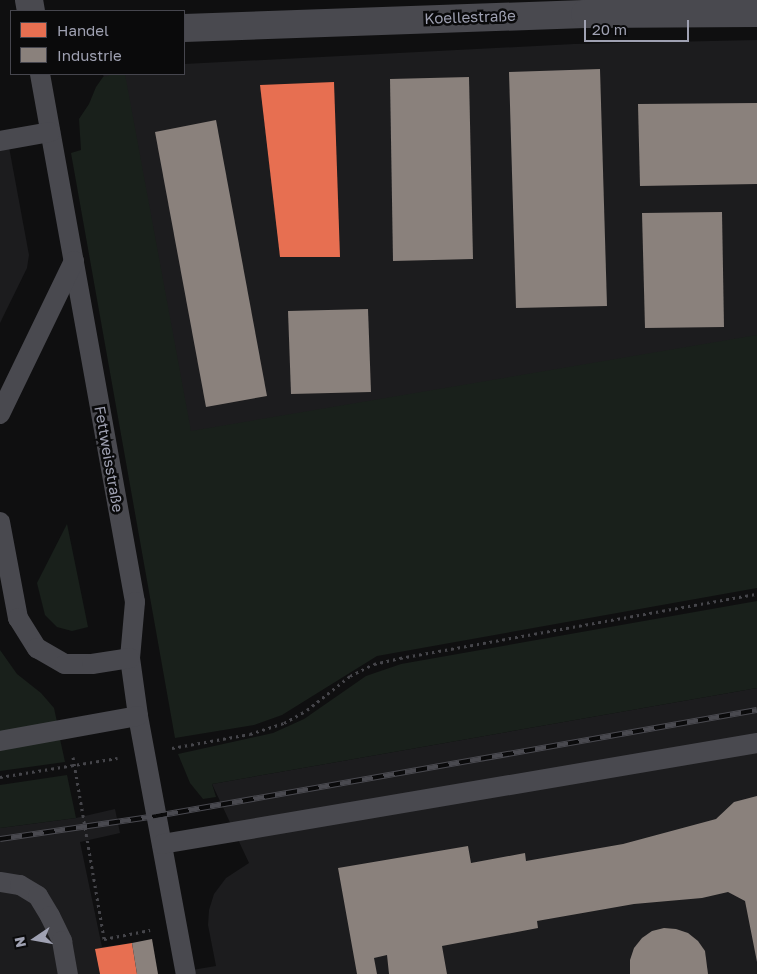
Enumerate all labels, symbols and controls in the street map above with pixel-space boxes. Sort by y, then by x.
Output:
street label: Koellestraße [424,6,516,28]
legend [10,10,185,75]
scale bar [587,10,692,42]
text: 20 m [592,20,627,38]
text: Handel [57,21,109,39]
text: Industrie [57,46,122,64]
street label: Fettweisstraße [91,404,127,514]
north arrow [10,914,60,964]
text: N [10,935,29,949]

